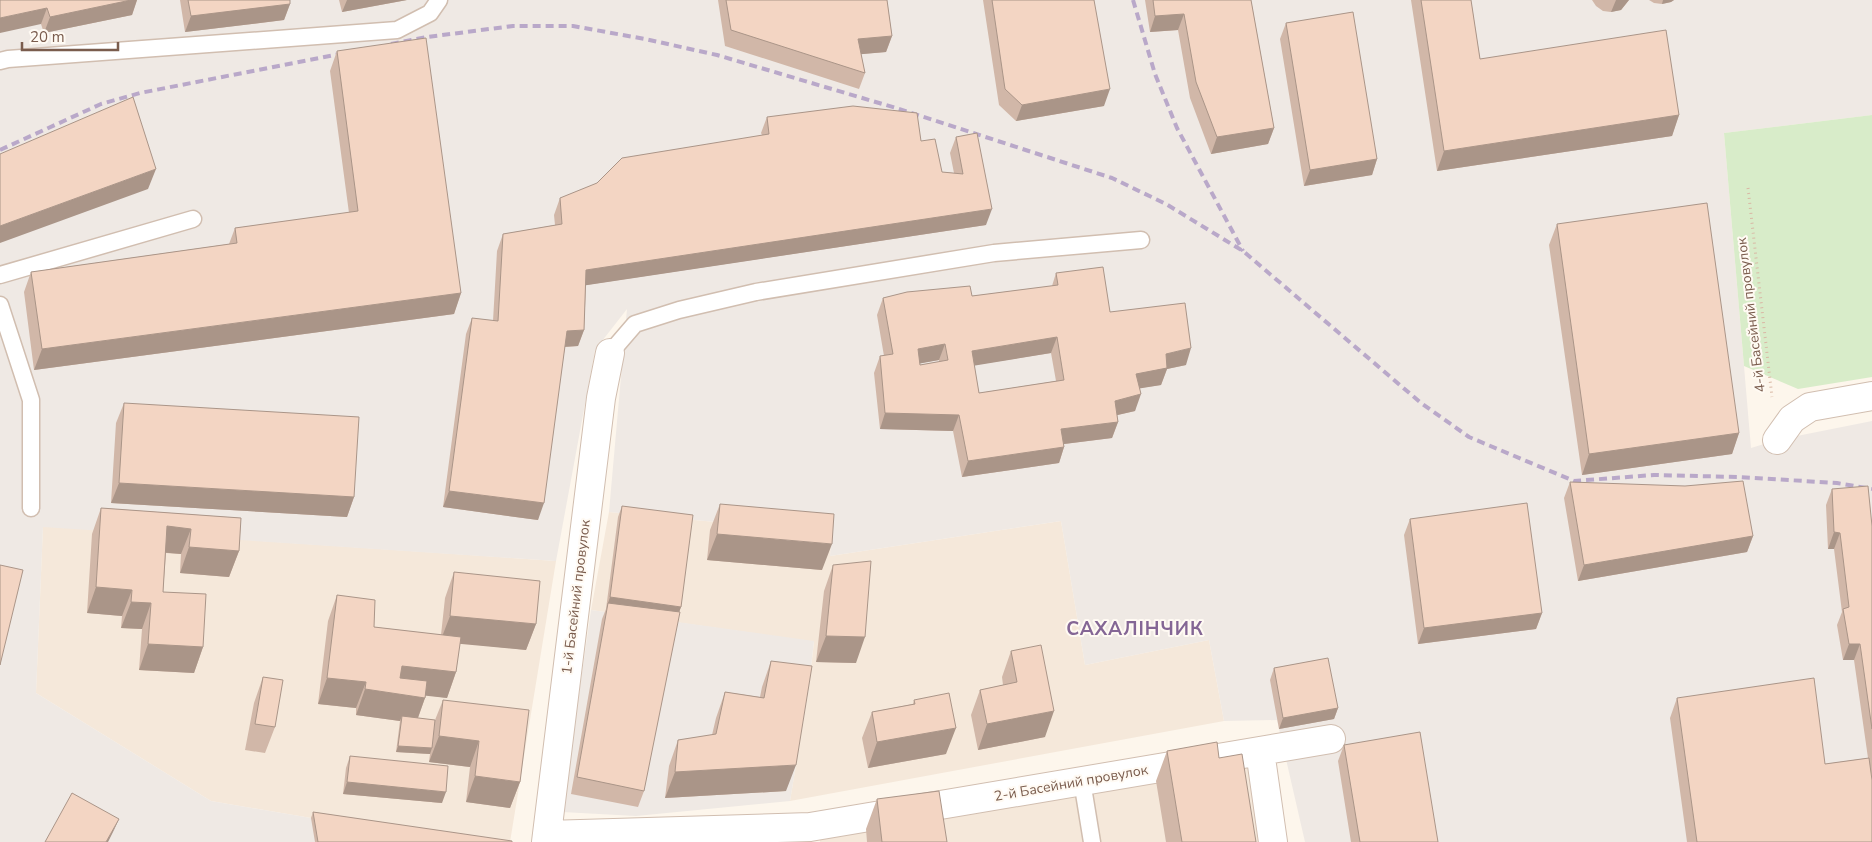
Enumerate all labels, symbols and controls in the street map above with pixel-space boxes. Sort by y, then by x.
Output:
scale bar [22,20,119,52]
text: 20 m [30,27,65,47]
street label: 4-й Басейний провулок [1732,236,1770,393]
street label: 1-й Басейний провулок [557,518,595,675]
district label: САХАЛІНЧИК [1066,616,1204,642]
street label: 2-й Басейний провулок [993,760,1150,806]

